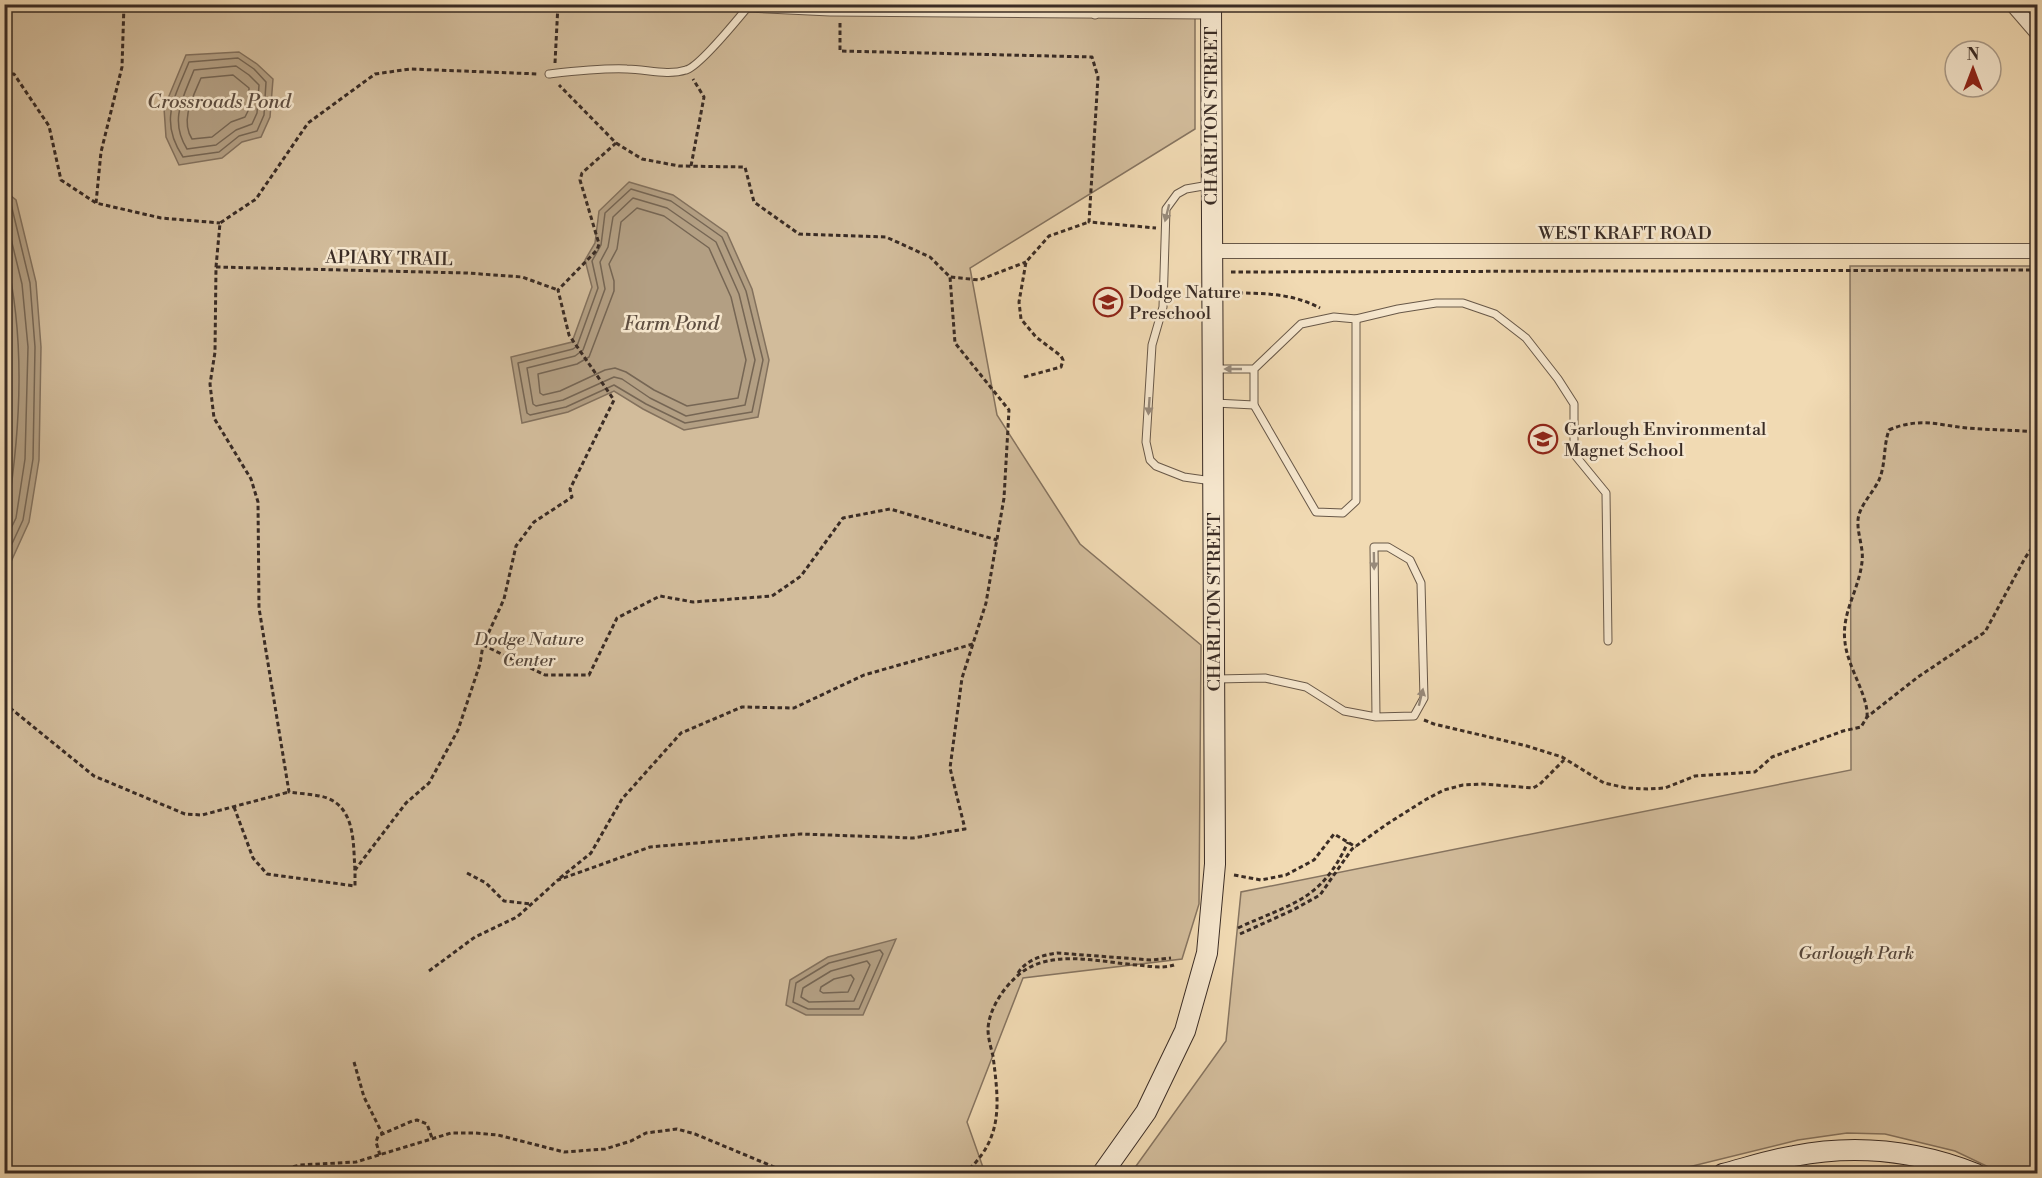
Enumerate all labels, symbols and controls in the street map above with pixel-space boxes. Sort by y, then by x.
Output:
street label: CHARLTON STREET [1200,26,1223,205]
north arrow [1943,39,2003,99]
text: N [1967,45,1980,65]
water label: Crossroads Pond [147,90,292,115]
one-way arrow [1162,204,1171,223]
street label: WEST KRAFT ROAD [1537,222,1712,245]
street label: APIARY TRAIL [324,246,453,271]
place label: Dodge Nature Preschool [1129,281,1241,325]
school or university icon: Dodge Nature Preschool [1092,286,1124,318]
water label: Farm Pond [623,312,720,337]
one-way arrow [1224,364,1243,374]
one-way arrow [1144,396,1153,415]
place label: Garlough Environmental Magnet School [1564,418,1767,462]
school or university icon: Garlough Environmental Magnet School [1527,423,1559,455]
street label: CHARLTON STREET [1203,512,1226,691]
one-way arrow [1370,552,1379,571]
park label: Dodge Nature Center [473,628,584,672]
one-way arrow [1417,688,1427,707]
park label: Garlough Park [1798,942,1914,965]

